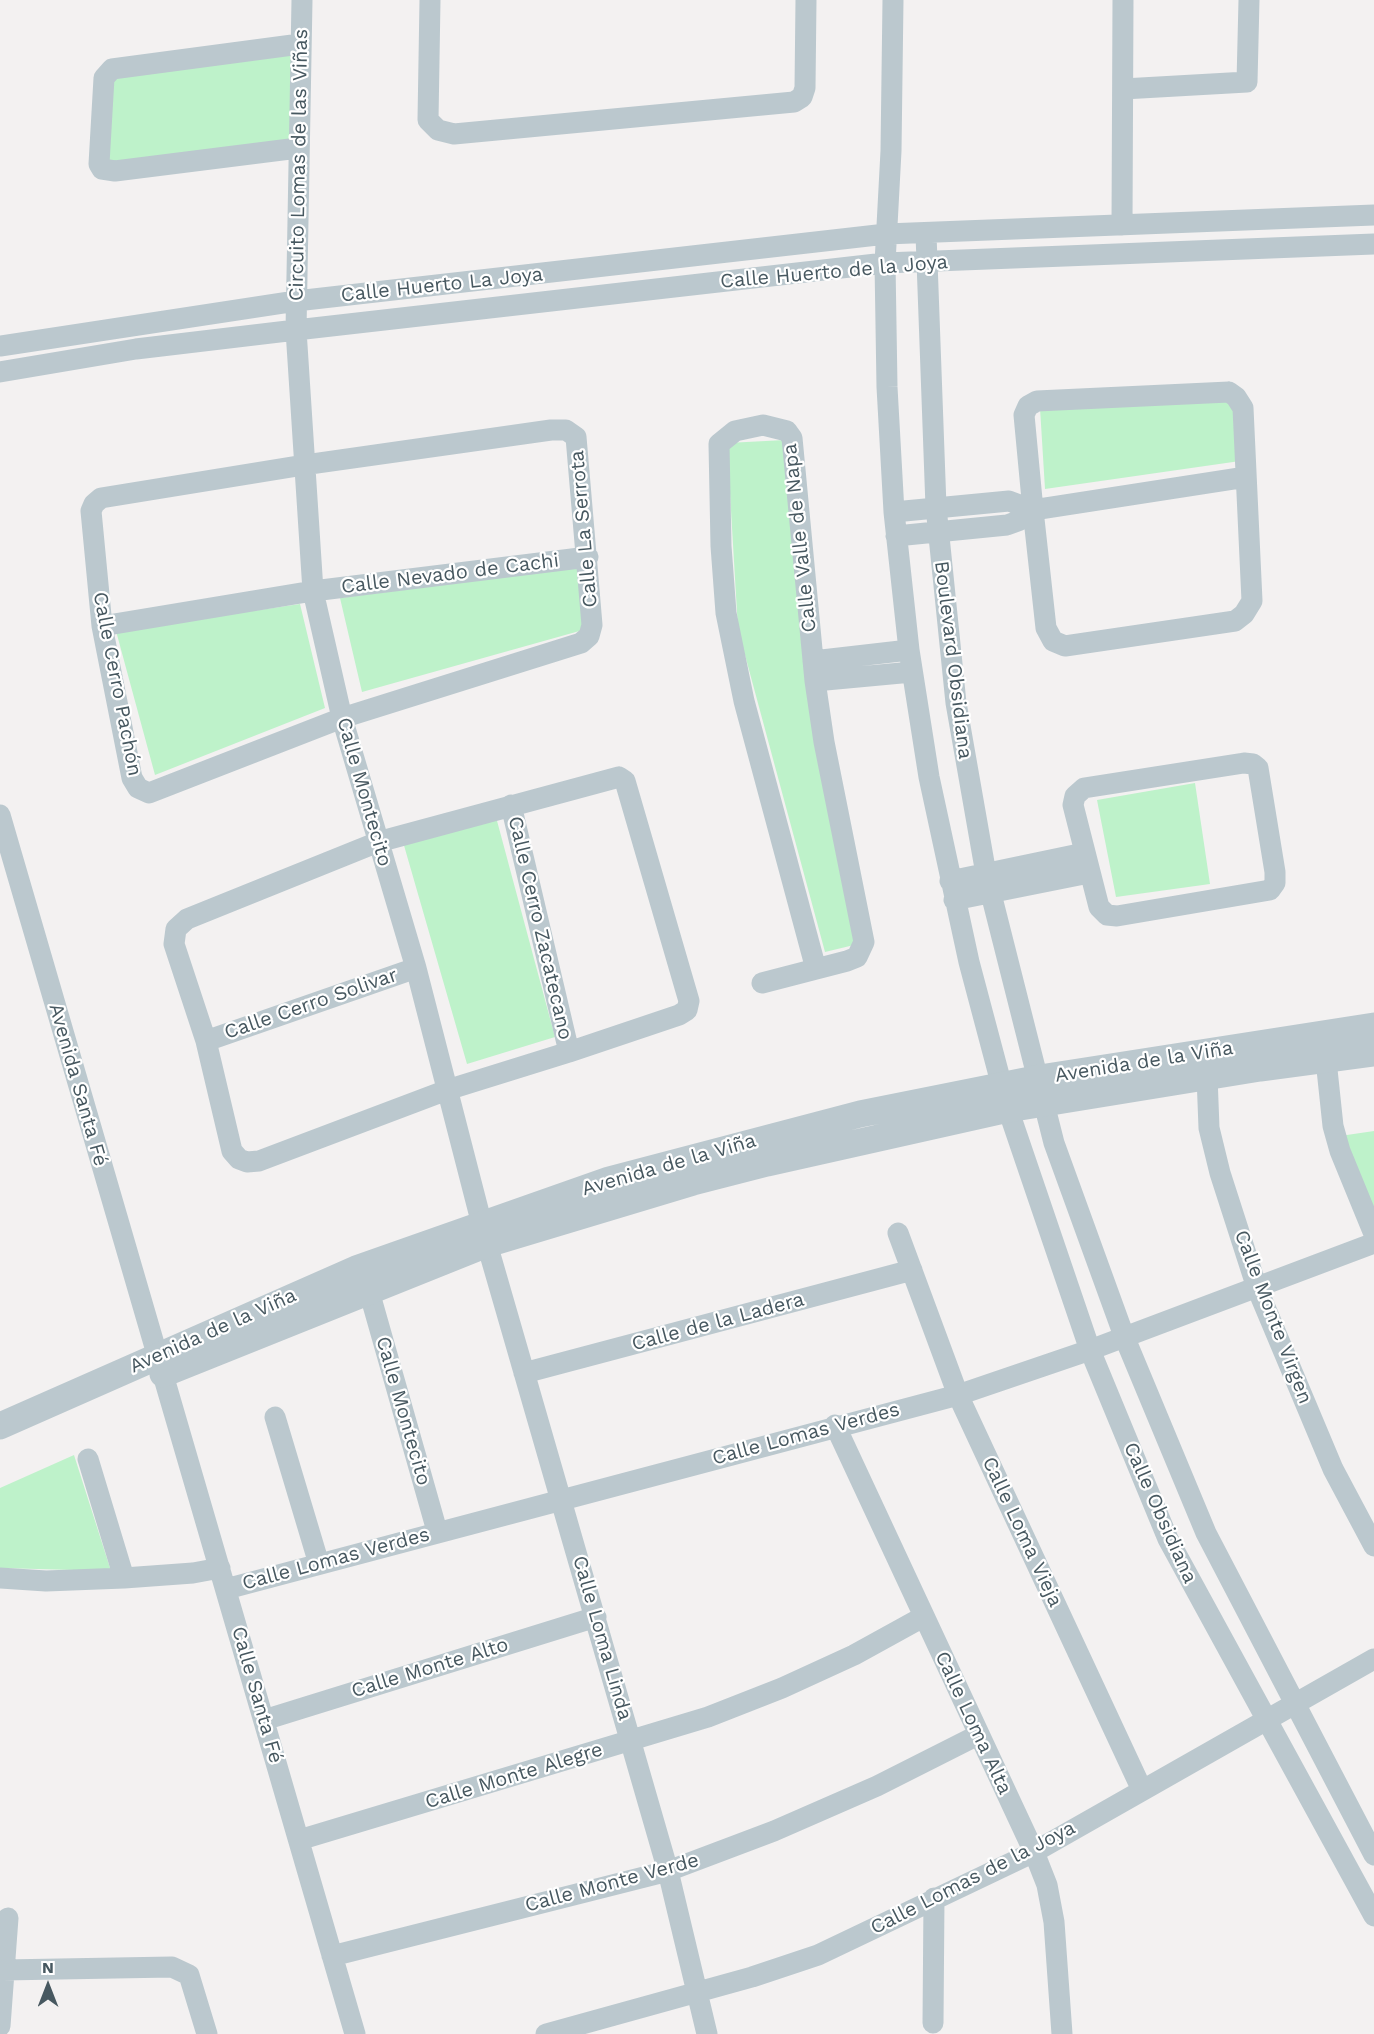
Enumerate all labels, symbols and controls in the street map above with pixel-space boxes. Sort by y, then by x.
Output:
street label: Circuito Lomas de las Viñas [285,29,313,301]
street label: Calle Huerto de la Joya [719,250,949,294]
street label: Calle Huerto La Joya [340,262,544,308]
street label: Calle Valle de Napa [778,442,822,634]
street label: Calle La Serrota [565,449,603,609]
street label: Calle Nevado de Cachi [340,549,560,599]
street label: Boulevard Obsidiana [929,559,977,761]
street label: Calle Cerro Pachón [87,590,147,778]
street label: Calle Montecito [331,715,397,869]
street label: Calle Cerro Zacatecano [503,814,577,1042]
street label: Calle Cerro Solivar [221,963,401,1045]
street label: Avenida Santa Fé [43,1001,113,1169]
street label: Avenida de la Viña [1053,1036,1235,1088]
street label: Avenida de la Viña [579,1129,759,1201]
street label: Calle Monte Virgen [1229,1227,1317,1407]
street label: Avenida de la Viña [126,1283,300,1379]
street label: Calle de la Ladera [629,1287,807,1357]
street label: Calle Montecito [370,1334,436,1488]
street label: Calle Lomas Verdes [710,1397,902,1471]
street label: Calle Obsidiana [1118,1439,1202,1587]
street label: Calle Loma Vieja [977,1453,1067,1611]
street label: Calle Lomas Verdes [240,1522,432,1596]
street label: Calle Loma Linda [567,1553,637,1723]
street label: Calle Santa Fé [226,1624,288,1766]
street label: Calle Monte Alto [349,1633,511,1703]
street label: Calle Loma Alta [929,1648,1017,1798]
street label: Calle Monte Alegre [422,1738,606,1814]
street label: Calle Lomas de la Joya [867,1816,1079,1940]
street label: Calle Monte Verde [522,1848,702,1918]
north arrow [18,1956,78,2016]
text: N [42,1958,54,1977]

